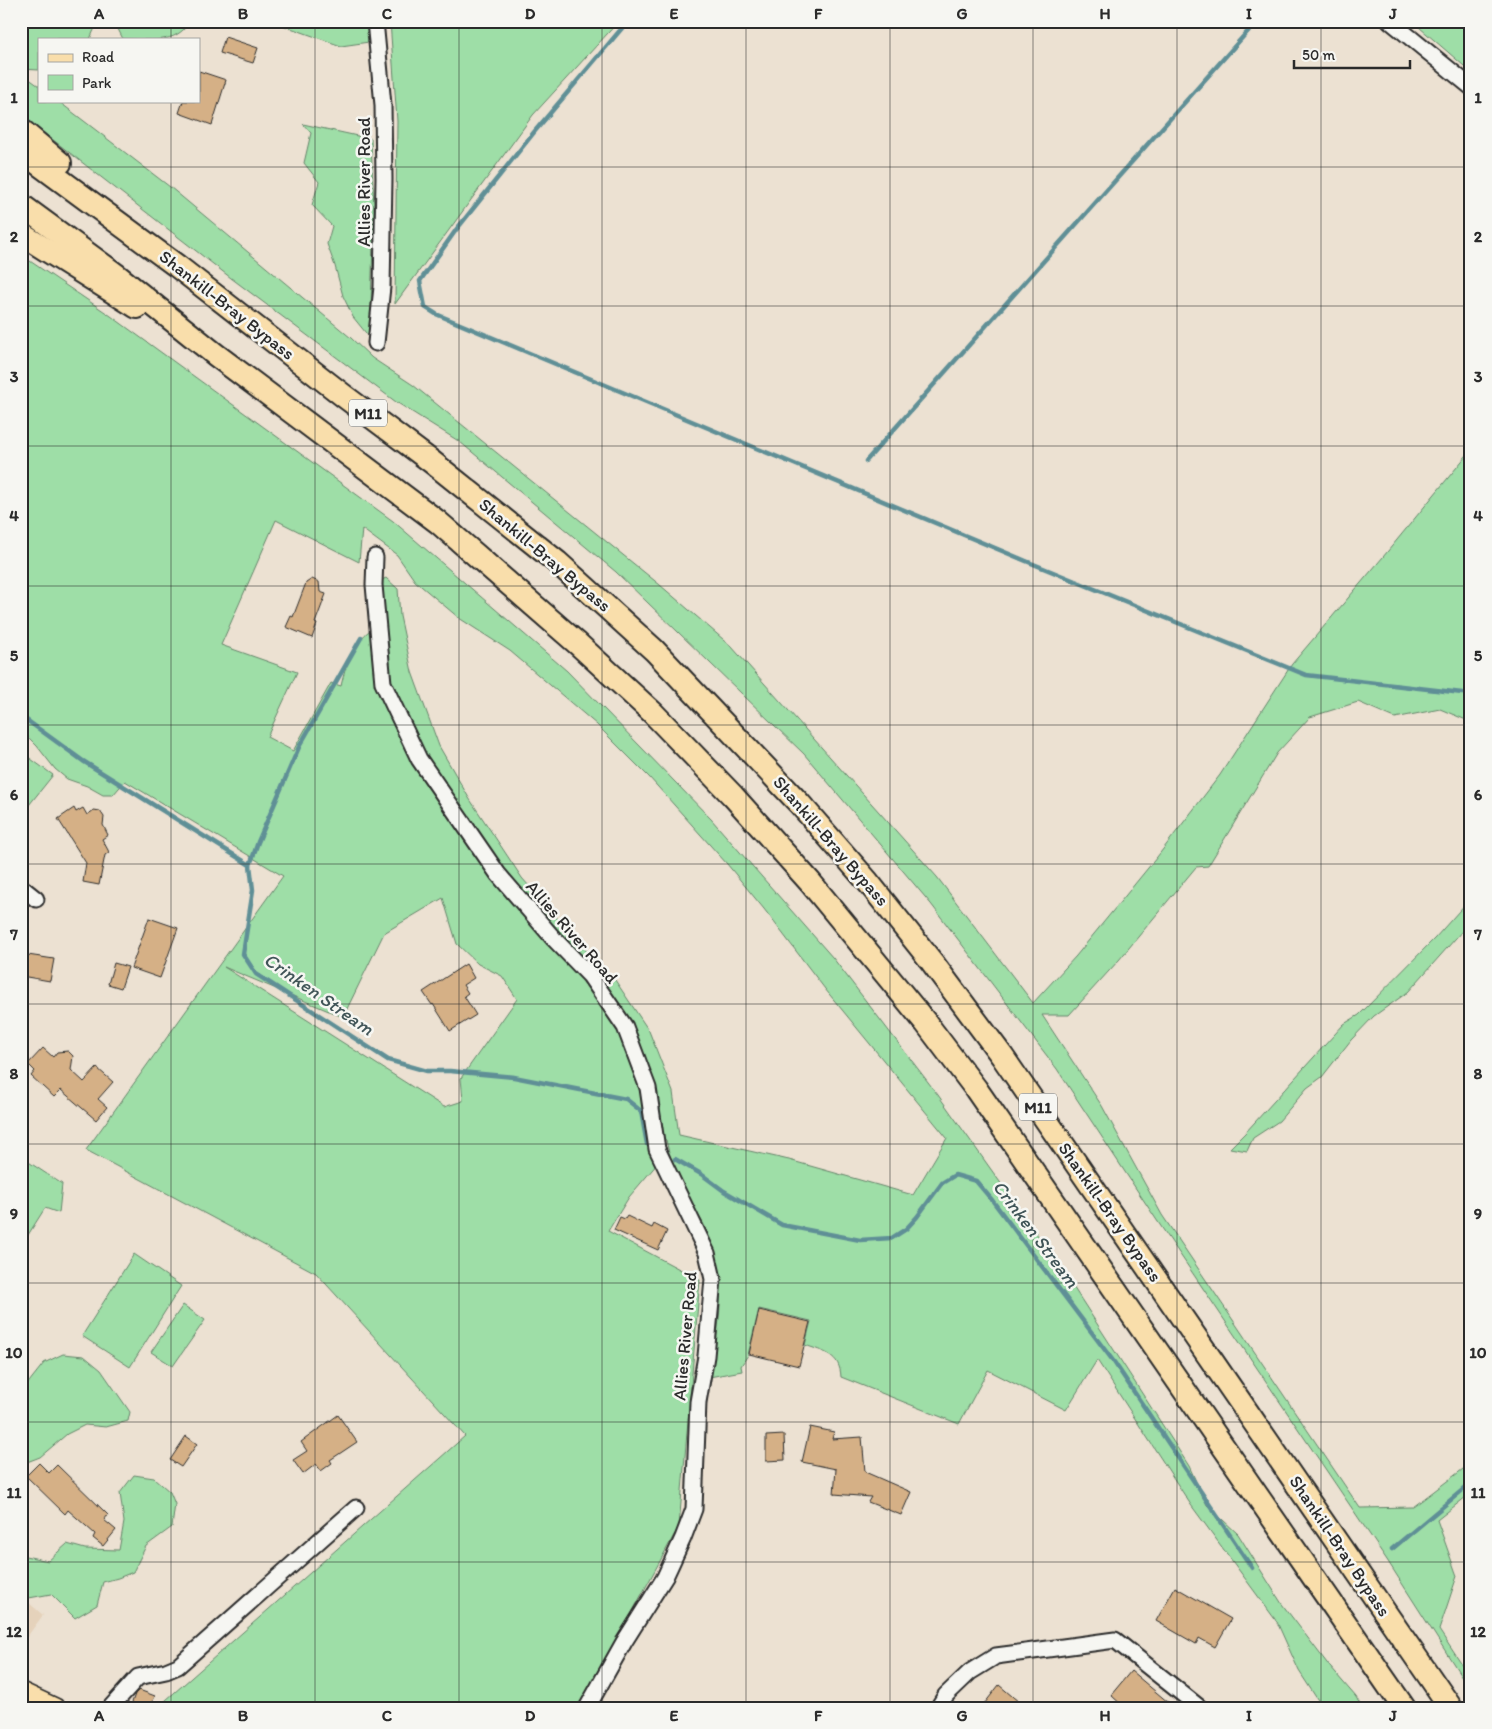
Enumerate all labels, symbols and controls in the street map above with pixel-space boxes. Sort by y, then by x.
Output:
text: A [93,4,105,23]
text: B [238,4,249,23]
text: C [382,4,393,23]
text: D [525,4,536,23]
text: E [670,4,679,23]
text: F [814,4,823,23]
text: G [956,4,968,23]
text: H [1099,4,1111,23]
text: I [1246,4,1252,23]
text: J [1388,4,1397,23]
legend [38,38,200,102]
scale bar [1294,38,1411,70]
text: 50 m [1302,46,1335,64]
text: Road [82,48,115,66]
text: Park [82,74,112,92]
text: 1 [10,88,18,107]
text: 1 [1474,88,1482,107]
street label: Allies River Road [353,117,375,247]
text: 2 [10,227,19,246]
text: 2 [1474,227,1483,246]
street label: Shankill-Bray Bypass [155,245,299,365]
text: 3 [10,367,19,386]
text: 3 [1474,367,1483,386]
road number: M11 [349,399,387,426]
street label: Shankill-Bray Bypass [475,493,615,617]
text: 4 [9,506,19,525]
text: 4 [1473,506,1483,525]
text: 5 [10,646,19,665]
text: 5 [1474,646,1483,665]
street label: Shankill-Bray Bypass [768,771,894,911]
text: 6 [10,785,19,804]
text: 6 [1474,785,1483,804]
street label: Allies River Road [521,876,623,988]
text: 7 [9,925,18,944]
text: 7 [1473,925,1482,944]
water label: Crinken Stream [260,948,378,1040]
text: 8 [10,1064,19,1083]
text: 8 [1474,1064,1483,1083]
road number: M11 [1019,1094,1057,1120]
street label: Shankill-Bray Bypass [1054,1138,1166,1286]
water label: Crinken Stream [988,1176,1084,1292]
text: 9 [10,1204,18,1223]
text: 9 [1474,1204,1482,1223]
street label: Allies River Road [668,1270,702,1402]
text: 10 [5,1343,23,1362]
text: 10 [1469,1343,1487,1362]
street label: Shankill-Bray Bypass [1285,1471,1395,1621]
text: 11 [7,1483,22,1502]
text: 11 [1471,1483,1486,1502]
text: 12 [6,1622,23,1641]
text: 12 [1470,1622,1487,1641]
text: A [93,1706,105,1725]
text: B [238,1706,249,1725]
text: C [382,1706,393,1725]
text: D [525,1706,536,1725]
text: E [670,1706,679,1725]
text: F [814,1706,823,1725]
text: G [956,1706,968,1725]
text: H [1099,1706,1111,1725]
text: I [1246,1706,1252,1725]
text: J [1388,1706,1397,1725]

